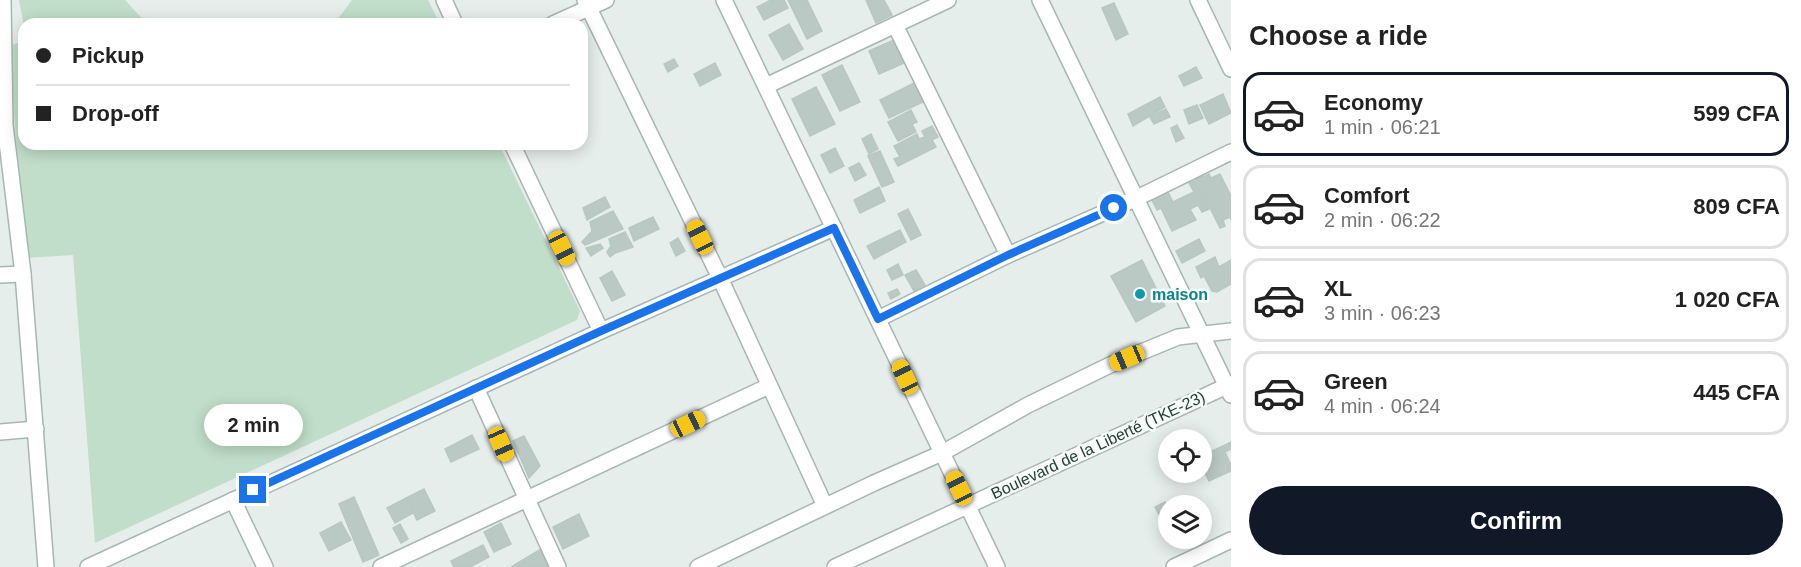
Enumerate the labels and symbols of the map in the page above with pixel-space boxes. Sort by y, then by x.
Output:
route start [1100,194,1127,221]
car [684,217,716,257]
car [546,228,578,268]
place label: maison [1152,286,1208,303]
marker: maison [1133,287,1147,301]
car [1107,343,1147,373]
car [889,357,921,397]
street label: Boulevard de la Liberté (TKE-23) [988,388,1208,502]
callout: 2 min [204,403,302,445]
car [668,408,708,440]
car [485,424,517,464]
car [943,468,975,508]
route end [239,476,266,503]

